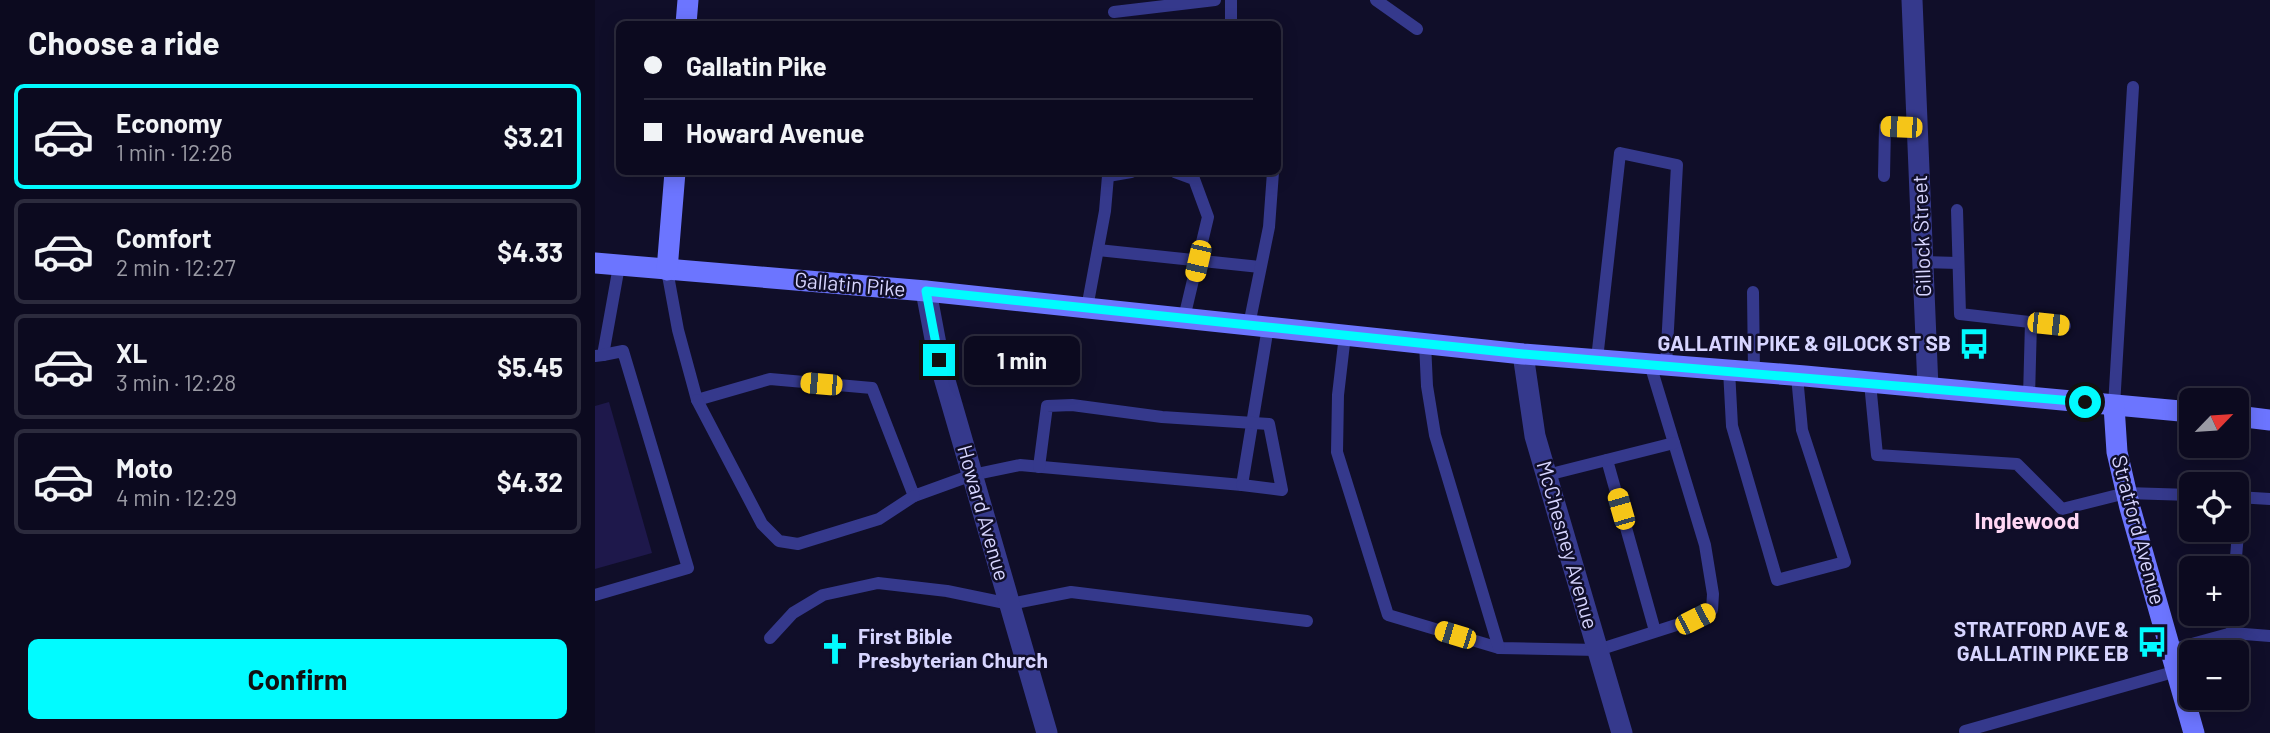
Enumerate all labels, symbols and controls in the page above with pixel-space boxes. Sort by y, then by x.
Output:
text: Choose a ride [28,23,220,61]
text: Gallatin Pike [686,50,827,81]
icon: car [32,105,95,168]
text: Economy [116,107,222,138]
car [1880,116,1923,138]
text: Howard Avenue [686,117,865,148]
text: $3.21 [503,121,563,152]
text: 1 min · 12:26 [116,138,232,166]
street label: Gillock Street [1906,174,1935,298]
icon: car [32,220,95,283]
text: Comfort [116,222,212,253]
text: $4.33 [497,236,563,267]
car [1184,238,1213,284]
text: 2 min · 12:27 [116,253,236,281]
street label: Gallatin Pike [794,266,907,301]
car [2027,311,2070,337]
bus stop icon: GALLATIN PIKE & GILOCK ST SB [1957,327,1991,361]
place label: GALLATIN PIKE & GILOCK ST SB [1657,330,1951,355]
icon: car [32,335,95,398]
callout: 1 min [963,336,1079,384]
text: XL [116,337,147,368]
route end [923,344,955,376]
text: 1 min [997,346,1047,374]
text: $5.45 [497,351,563,382]
text: 3 min · 12:28 [116,368,236,396]
car [800,372,843,396]
route start [2069,386,2101,418]
north arrow [2179,388,2249,458]
map controls [2179,388,2249,710]
street label: Howard Avenue [953,442,1016,583]
icon: car [32,450,95,513]
text: Moto [116,452,173,483]
street label: Stratford Avenue [2107,452,2171,607]
street label: McChesney Avenue [1532,458,1604,632]
text: $4.32 [497,466,563,497]
button: locate [2179,472,2249,542]
text: 4 min · 12:29 [116,483,237,511]
car [1606,486,1637,532]
district label: Inglewood [1975,506,2079,534]
button: + [2179,556,2249,626]
car [1672,600,1719,638]
place label: STRATFORD AVE & GALLATIN PIKE EB [1954,616,2129,665]
car [1432,619,1479,651]
place label: First Bible Presbyterian Church [858,623,1048,672]
bus stop icon: STRATFORD AVE & GALLATIN PIKE EB [2135,625,2169,659]
church icon: First Bible Presbyterian Church [818,632,852,666]
button: Confirm [28,639,567,719]
button: − [2179,640,2249,710]

